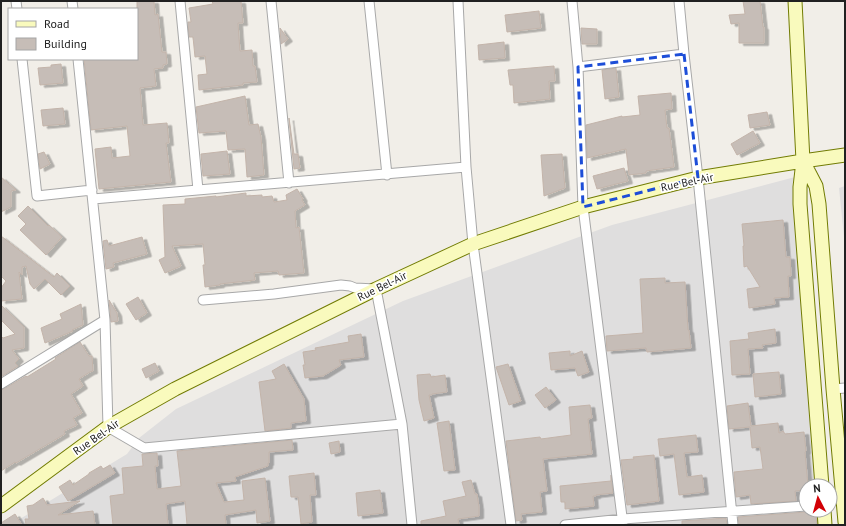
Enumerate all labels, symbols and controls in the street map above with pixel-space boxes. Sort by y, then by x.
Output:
legend [8,8,138,60]
text: Road [44,16,69,31]
text: Building [44,36,87,51]
street label: Rue Bel-Air [660,170,715,194]
street label: Rue Bel-Air [355,268,409,304]
street label: Rue Bel-Air [70,416,122,458]
north arrow [798,478,838,518]
text: N [813,481,821,495]

